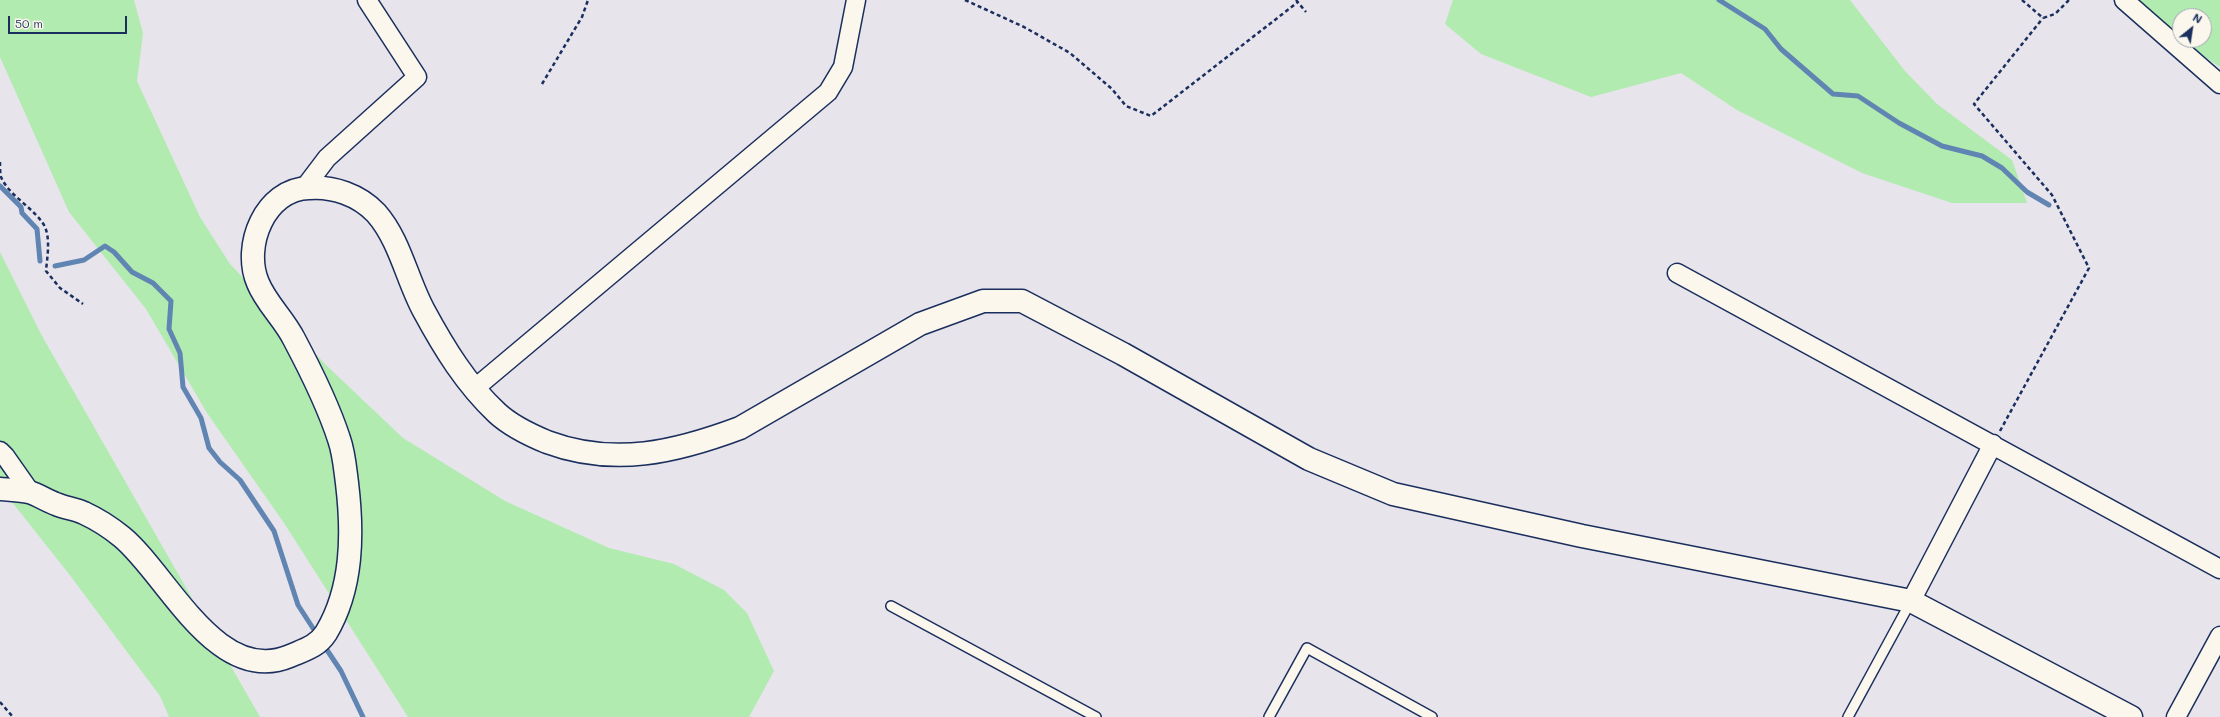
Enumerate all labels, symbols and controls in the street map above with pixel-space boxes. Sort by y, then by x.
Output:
scale bar [10,8,129,34]
north arrow [2172,8,2212,48]
text: N [2190,9,2205,27]
text: 50 m [15,15,43,31]

